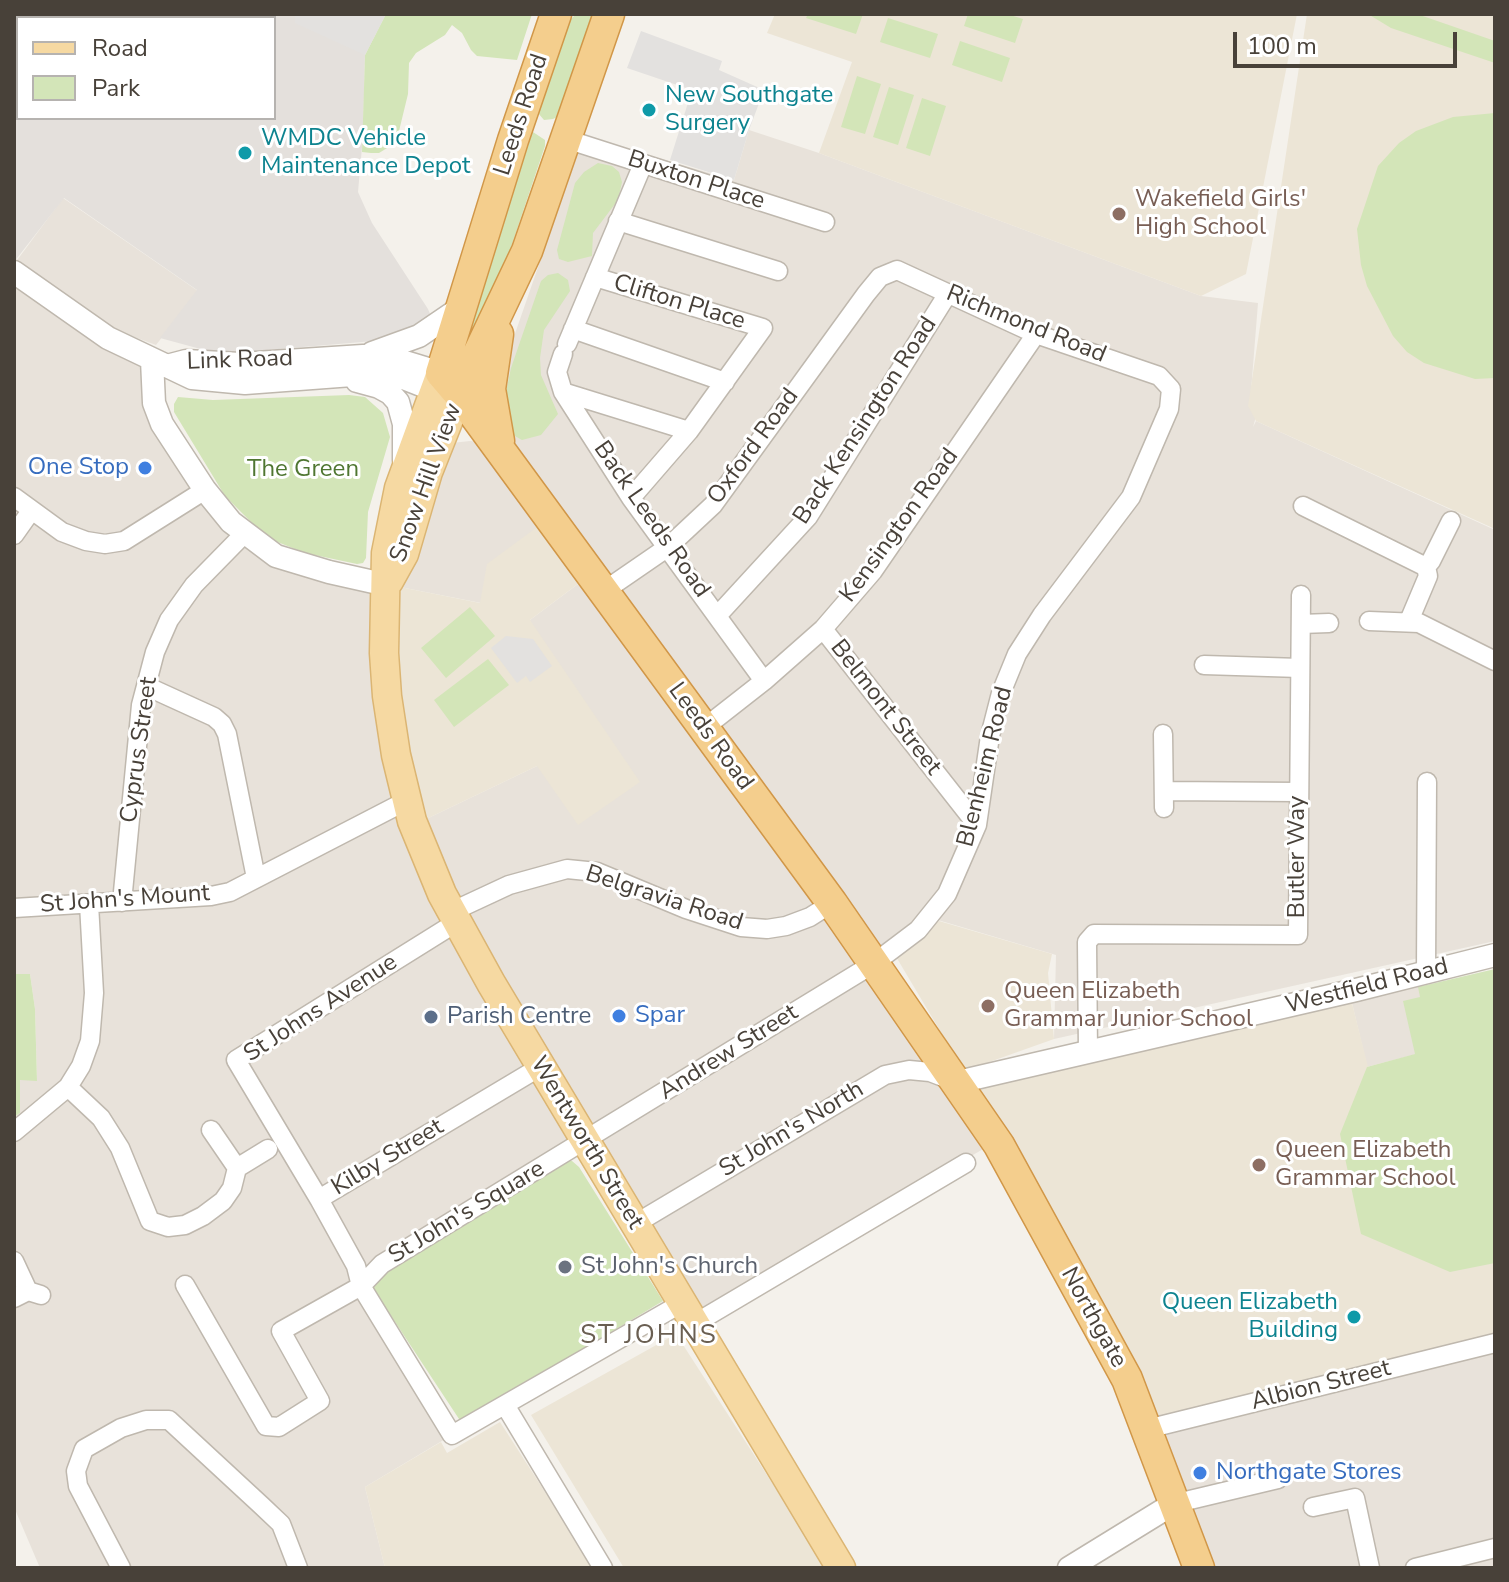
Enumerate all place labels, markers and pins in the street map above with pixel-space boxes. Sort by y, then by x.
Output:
place label: New Southgate Surgery [665,82,833,138]
marker: New Southgate Surgery [640,101,658,119]
place label: WMDC Vehicle Maintenance Depot [261,125,470,181]
marker: WMDC Vehicle Maintenance Depot [236,144,254,162]
place label: Wakefield Girls' High School [1135,186,1306,242]
marker: Wakefield Girls' High School [1110,205,1128,223]
place label: One Stop [28,454,129,482]
marker: One Stop [136,459,154,477]
place label: Queen Elizabeth Grammar Junior School [1004,978,1253,1034]
marker: Queen Elizabeth Grammar Junior School [979,997,997,1015]
place label: Spar [635,1002,685,1030]
place label: Parish Centre [447,1003,591,1031]
marker: Spar [610,1007,628,1025]
marker: Parish Centre [422,1008,440,1026]
place label: Queen Elizabeth Grammar School [1275,1137,1455,1193]
marker: Queen Elizabeth Grammar School [1250,1156,1268,1174]
place label: St John's Church [581,1253,758,1281]
marker: St John's Church [556,1258,574,1276]
place label: Queen Elizabeth Building [1162,1289,1338,1345]
marker: Queen Elizabeth Building [1345,1308,1363,1326]
place label: Northgate Stores [1216,1459,1401,1487]
marker: Northgate Stores [1191,1464,1209,1482]

